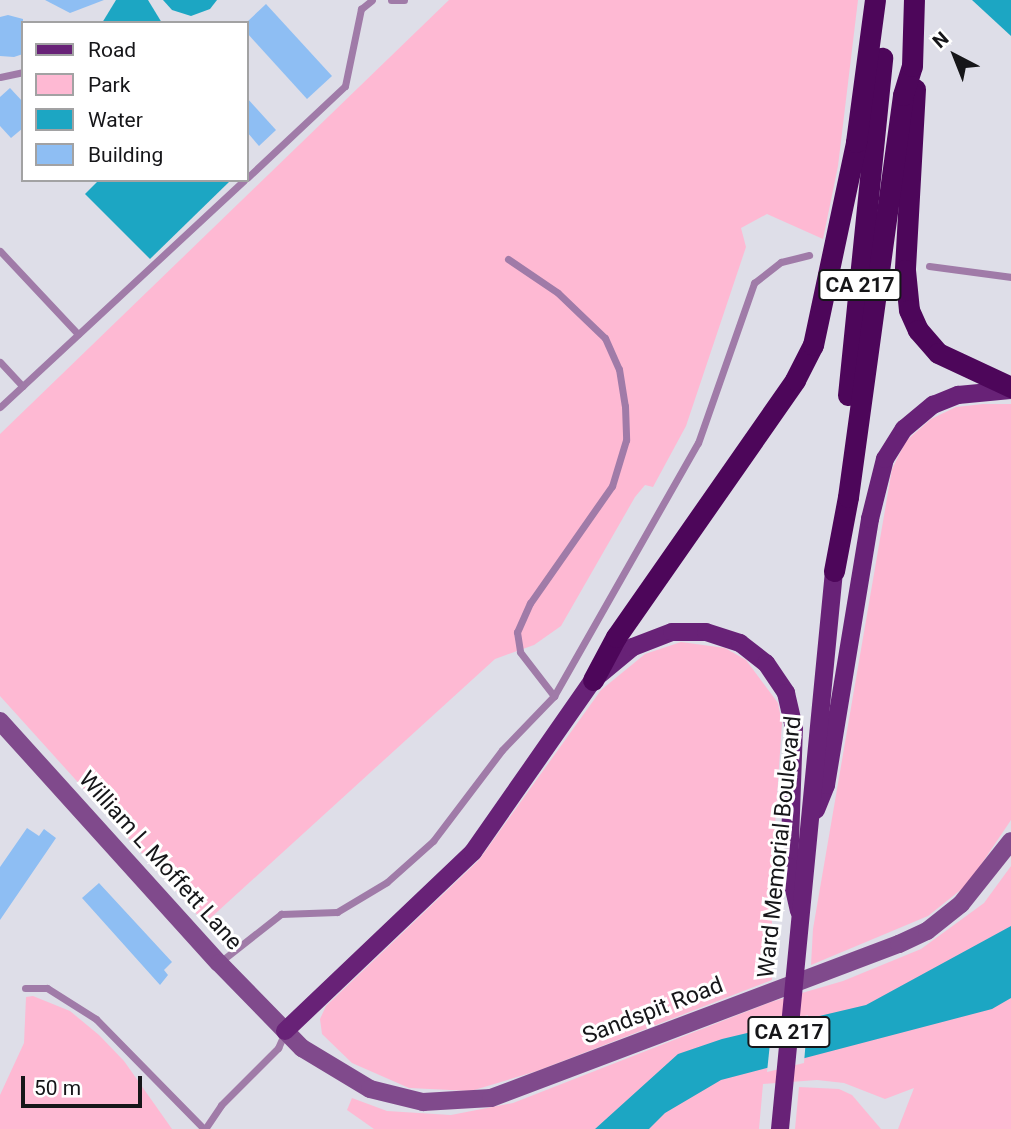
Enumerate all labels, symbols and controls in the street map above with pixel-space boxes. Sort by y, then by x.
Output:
legend [21,21,248,182]
north arrow [920,21,990,91]
text: N [928,27,953,53]
text: Road [88,38,136,62]
text: Park [88,73,130,97]
text: Water [88,108,143,132]
text: Building [88,143,163,167]
road number: CA 217 [818,268,902,302]
street label: Ward Memorial Boulevard [753,715,807,979]
street label: William L Moffett Lane [72,766,248,956]
street label: Sandspit Road [579,972,727,1050]
road number: CA 217 [747,1014,831,1050]
scale bar [24,1062,145,1106]
text: 50 m [34,1076,81,1100]

